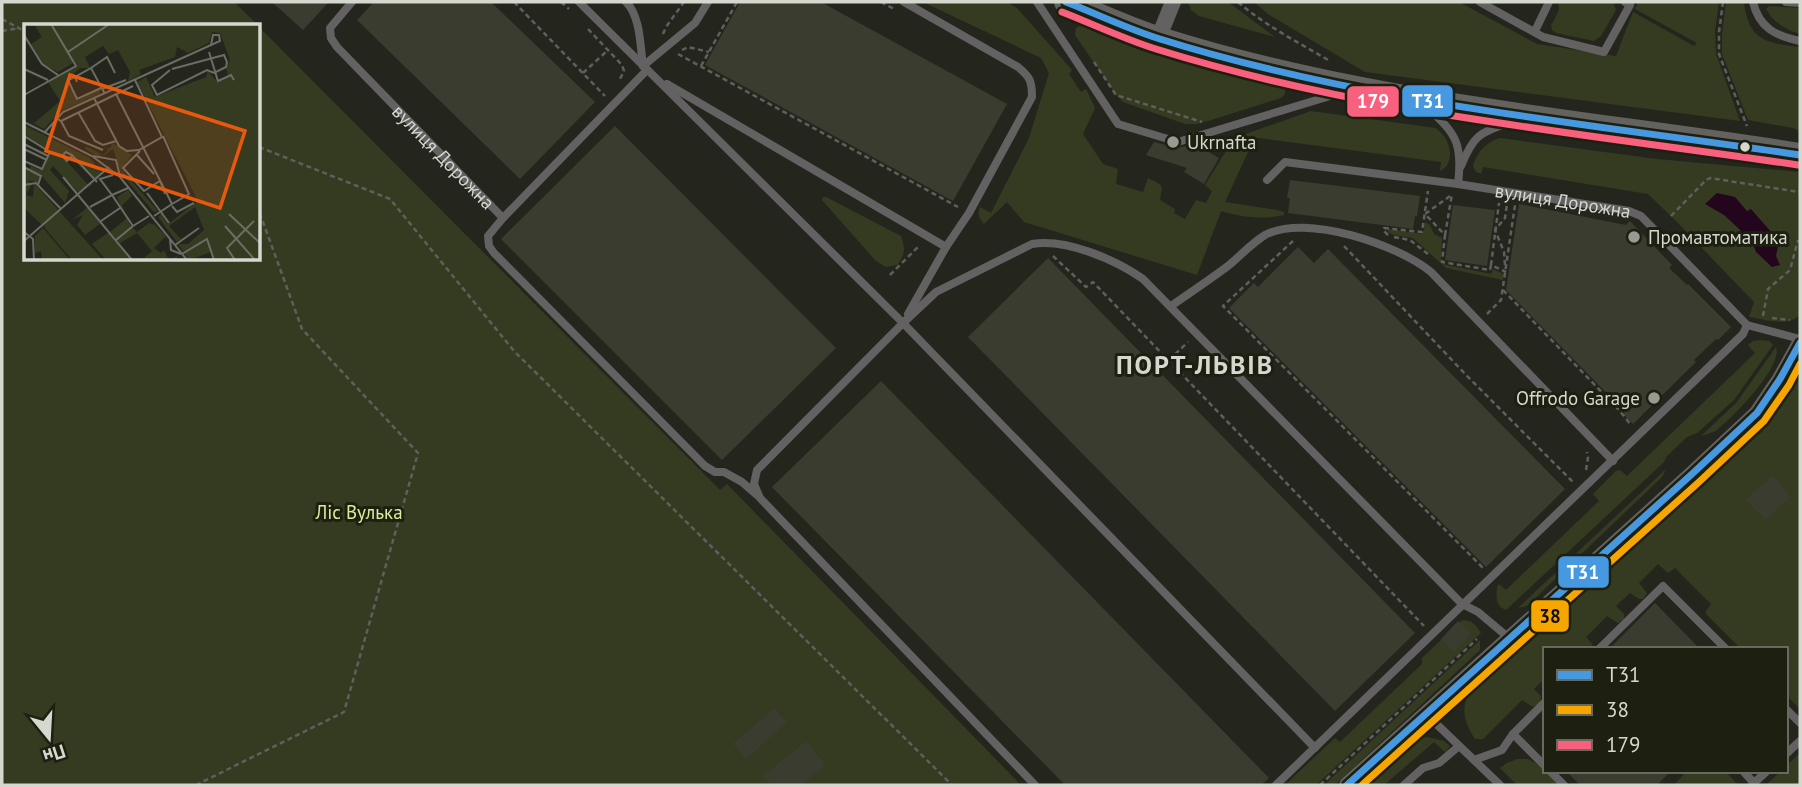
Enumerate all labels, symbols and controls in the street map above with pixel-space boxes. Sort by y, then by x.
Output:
inset map [24,24,261,261]
line badge: Т31 [1401,84,1454,118]
line badge: 179 [1346,85,1400,118]
text: 179 [1357,89,1389,113]
text: Т31 [1412,89,1444,113]
street label: вулиця Дорожна [387,99,500,214]
place label: Ukrnafta [1187,130,1256,154]
marker: Ukrnafta [1165,134,1181,150]
unlabelled marker [1738,140,1752,154]
street label: вулиця Дорожна [1493,178,1632,223]
place label: Промавтоматика [1648,225,1788,249]
marker: Промавтоматика [1626,229,1642,245]
district label: ПОРТ-ЛЬВІВ [1116,348,1274,381]
place label: Offrodo Garage [1516,386,1640,410]
marker: Offrodo Garage [1646,390,1662,406]
park label: Ліс Вулька [314,500,403,524]
line badge: Т31 [1557,555,1610,589]
text: Т31 [1567,560,1599,584]
line badge: 38 [1530,599,1570,633]
text: 38 [1539,604,1561,628]
legend [1543,647,1788,773]
text: Т31 [1606,661,1641,688]
text: 38 [1606,696,1629,723]
north arrow [14,703,84,773]
text: 179 [1606,731,1640,758]
text: Пн [40,739,69,769]

